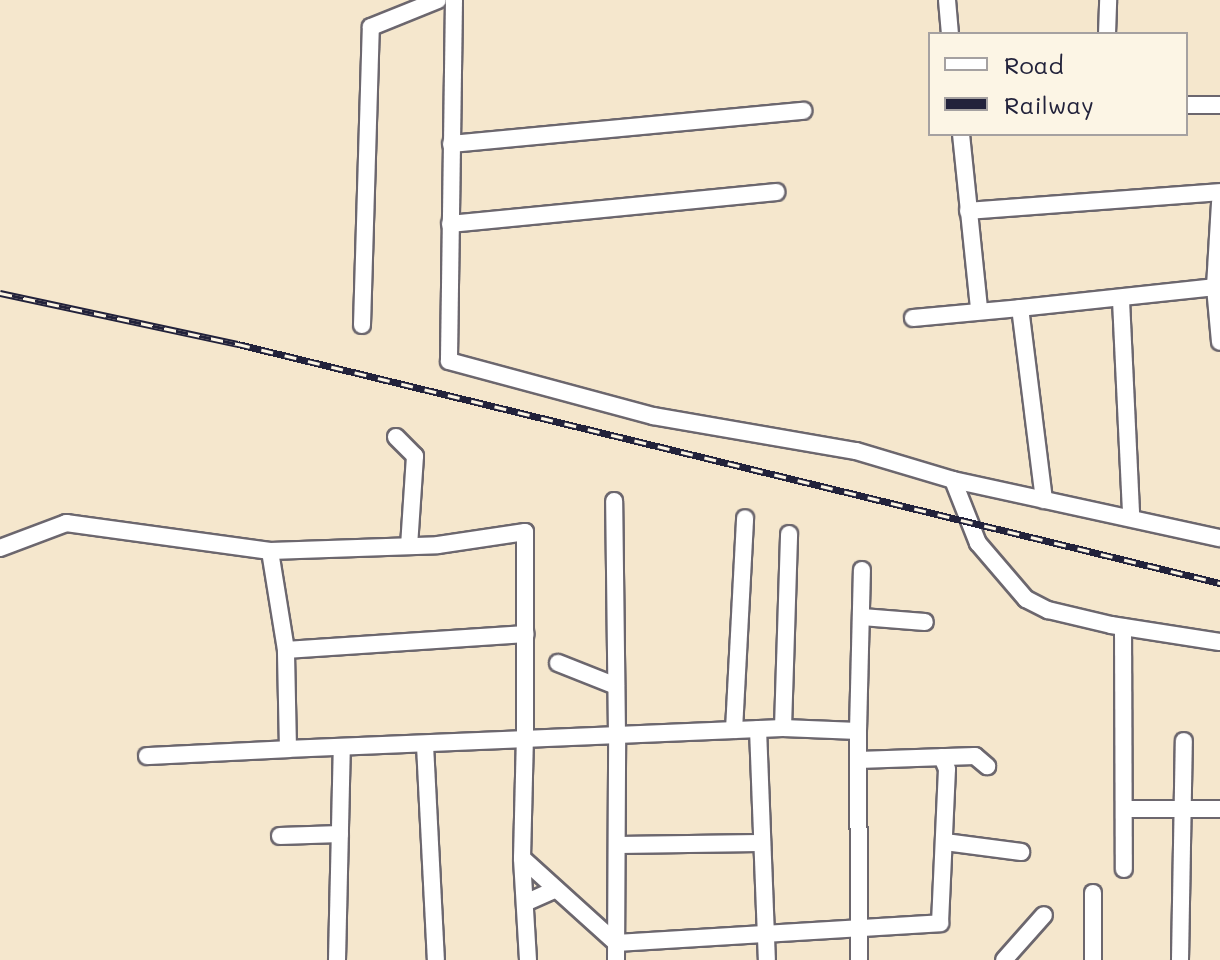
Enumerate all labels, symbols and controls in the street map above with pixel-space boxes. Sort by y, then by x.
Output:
legend [928,32,1188,136]
text: Road [1004,49,1064,80]
text: Railway [1004,89,1094,120]

